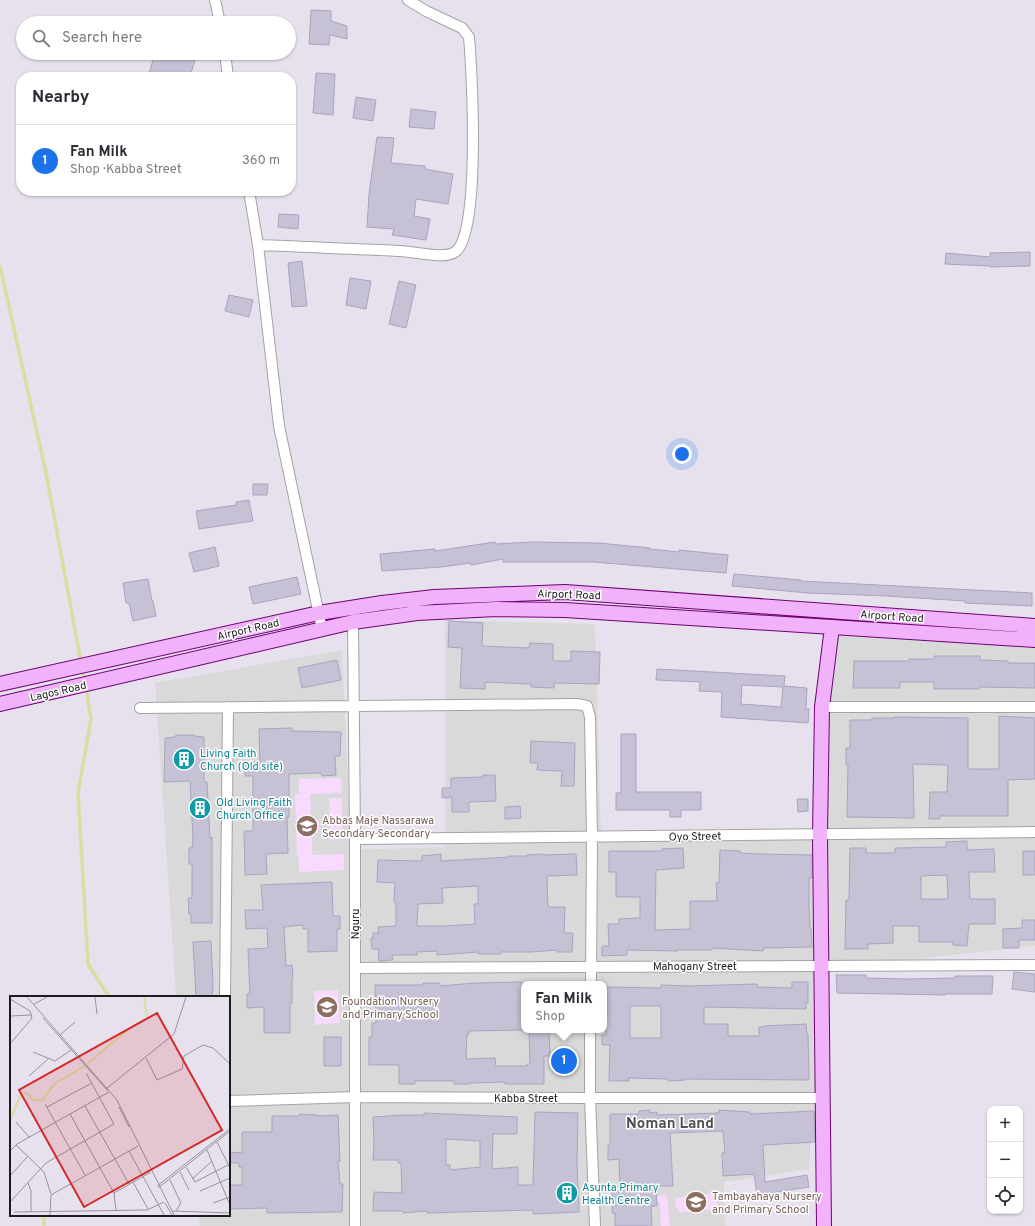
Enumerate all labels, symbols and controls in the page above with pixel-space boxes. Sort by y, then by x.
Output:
search box [16,16,296,60]
icon: search [30,27,52,49]
text: Search here [62,29,142,48]
text: Nearby [32,87,89,109]
text: Fan Milk [70,143,128,162]
text: 1 [42,153,48,169]
text: 360 m [242,153,280,169]
text: Shop · Kabba Street [70,162,182,178]
your location [672,444,692,464]
street label: Airport Road [537,587,601,603]
street label: Airport Road [860,608,924,626]
street label: Airport Road [216,616,281,644]
street label: Lagos Road [29,679,88,705]
building icon: Living Faith Church (Old site) [171,746,197,772]
place label: Living Faith Church (Old site) [200,747,283,774]
building icon: Old Living Faith Church Office [187,795,213,821]
place label: Old Living Faith Church Office [216,796,292,823]
school or university icon: Abbas Maje Nassarawa Secondary Secondary [294,813,320,839]
place label: Abbas Maje Nassarawa Secondary Secondary [322,814,434,841]
street label: Oyo Street [669,830,721,844]
street label: Nguru [349,909,363,939]
street label: Mahogany Street [653,960,737,974]
popup [521,981,607,1033]
text: Fan Milk [535,990,593,1009]
school or university icon: Foundation Nursery and Primary School [314,994,340,1020]
place label: Foundation Nursery and Primary School [342,995,439,1022]
inset map [10,996,230,1216]
text: Shop [535,1009,565,1025]
pin: 1 [551,1046,577,1076]
street label: Kabba Street [494,1092,558,1106]
map controls [987,1106,1023,1214]
button: + [987,1106,1023,1142]
district label: Noman Land [626,1115,714,1134]
button: − [987,1142,1023,1178]
button: locate [987,1178,1023,1214]
building icon: Asunta Primary Health Centre [554,1180,580,1206]
place label: Asunta Primary Health Centre [582,1181,659,1208]
school or university icon: Tambayahaya Nursery and Primary School [683,1189,709,1215]
place label: Tambayahaya Nursery and Primary School [712,1190,822,1217]

